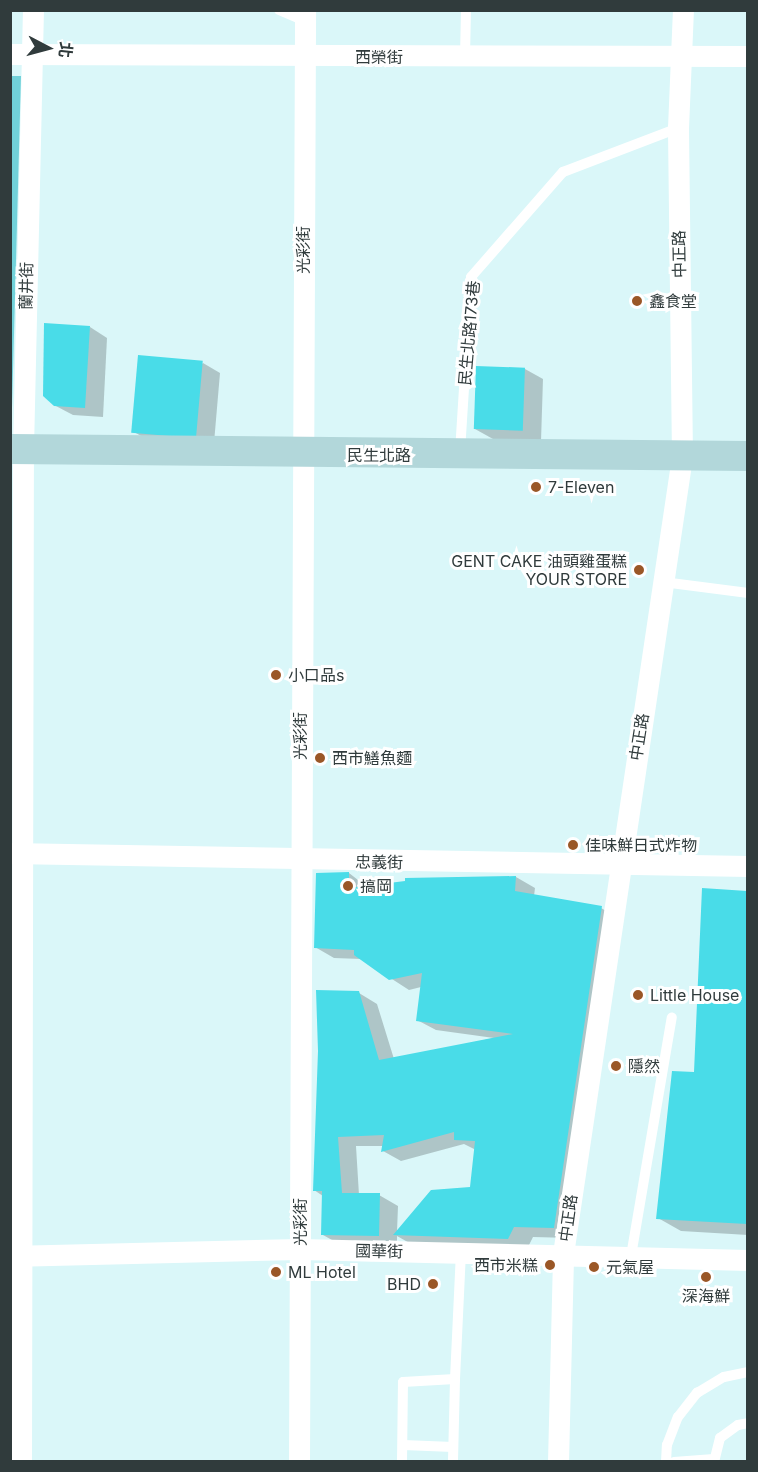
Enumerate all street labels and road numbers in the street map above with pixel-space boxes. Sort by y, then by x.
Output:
street label: 西榮街 [355,47,403,67]
street label: 光彩街 [293,226,313,274]
street label: 中正路 [669,230,689,278]
street label: 蘭井街 [16,262,36,310]
street label: 民生北路173巷 [455,280,483,386]
street label: 民生北路 [347,445,411,465]
street label: 光彩街 [290,712,310,760]
street label: 中正路 [626,712,652,762]
street label: 忠義街 [355,852,403,872]
street label: 中正路 [555,1193,581,1243]
street label: 光彩街 [290,1198,310,1246]
street label: 國華街 [355,1241,403,1261]

